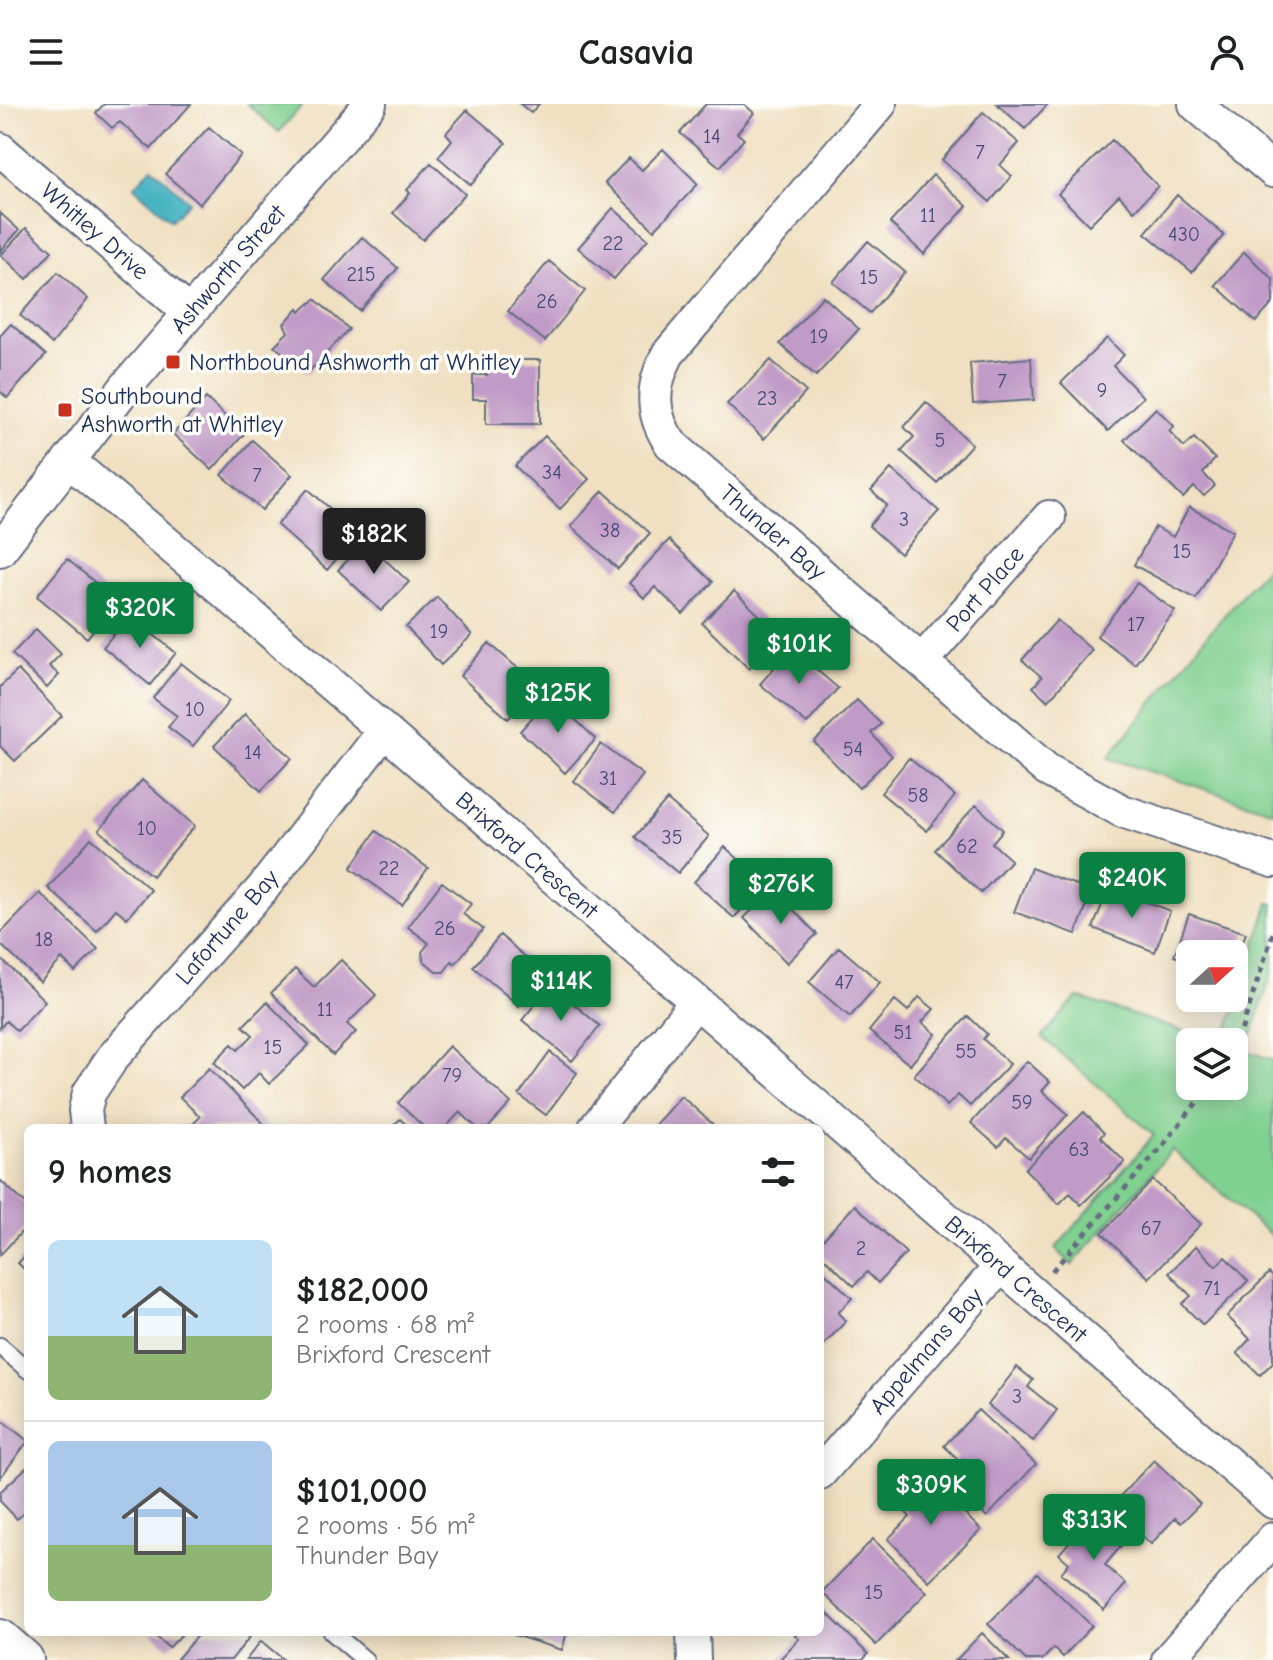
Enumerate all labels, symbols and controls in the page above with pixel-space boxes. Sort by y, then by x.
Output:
icon: menu [24,30,68,74]
icon: person [1205,30,1249,74]
text: Casavia [579,32,694,73]
house number: 14 [703,125,721,148]
house number: 7 [975,141,985,164]
street label: Whitley Drive [35,177,155,285]
street label: Ashworth Street [165,198,292,339]
house number: 11 [920,204,936,227]
house number: 430 [1168,223,1200,246]
house number: 22 [603,232,623,255]
house number: 215 [346,263,376,286]
house number: 15 [860,266,878,289]
house number: 26 [536,290,558,313]
house number: 19 [810,325,828,348]
place label: Northbound Ashworth at Whitley [189,348,521,376]
marker: Northbound Ashworth at Whitley [164,353,182,371]
house number: 7 [997,370,1007,393]
house number: 9 [1097,379,1107,402]
place label: Southbound Ashworth at Whitley [81,382,283,438]
house number: 23 [757,387,777,410]
marker: Southbound Ashworth at Whitley [56,401,74,419]
house number: 5 [935,429,945,452]
house number: 34 [542,461,562,484]
house number: 7 [252,464,262,487]
street label: Thunder Bay [714,478,832,586]
pin: $182K [318,508,430,576]
house number: 3 [899,508,909,531]
text: $182K [341,519,407,549]
house number: 38 [600,519,620,542]
street label: Port Place [940,540,1030,638]
house number: 15 [1173,540,1191,563]
pin: $320K [84,582,196,650]
text: $320K [105,593,175,623]
house number: 17 [1127,613,1145,636]
pin: $101K [743,618,855,686]
house number: 19 [430,620,448,643]
text: $101K [766,629,832,659]
pin: $125K [502,667,614,735]
text: $125K [524,678,592,708]
house number: 10 [185,698,205,721]
house number: 54 [843,738,863,761]
house number: 14 [244,741,262,764]
house number: 31 [599,767,617,790]
house number: 58 [907,784,929,807]
street label: Brixford Crescent [450,786,605,925]
house number: 10 [137,817,157,840]
house number: 35 [662,826,682,849]
house number: 62 [956,835,978,858]
pin: $240K [1076,852,1188,920]
house number: 22 [379,857,399,880]
pin: $276K [725,858,837,926]
text: $240K [1097,863,1167,893]
street label: Lafortune Bay [170,864,285,990]
text: $276K [747,869,815,899]
house number: 26 [434,917,456,940]
house number: 18 [35,928,53,951]
north arrow [1176,940,1248,1012]
map controls [1176,940,1248,1100]
pin: $114K [505,955,617,1023]
text: $114K [530,966,592,996]
house number: 47 [834,971,854,994]
house number: 11 [317,998,333,1021]
house number: 51 [894,1021,912,1044]
button: layers [1176,1028,1248,1100]
house number: 15 [264,1036,282,1059]
house number: 55 [955,1040,977,1063]
house number: 79 [442,1064,462,1087]
house number: 59 [1011,1091,1033,1114]
house number: 63 [1069,1138,1089,1161]
icon: filters [756,1150,800,1194]
text: 9 homes [48,1152,172,1192]
street label: Brixford Crescent [939,1210,1094,1349]
house number: 67 [1141,1217,1162,1240]
house number: 2 [856,1237,866,1260]
text: $182,000 [296,1270,429,1310]
icon: home [112,1272,208,1368]
house number: 71 [1203,1277,1221,1300]
street label: Appelmans Bay [864,1282,989,1420]
text: 2 rooms · 68 m² [296,1310,474,1340]
text: Brixford Crescent [296,1340,490,1370]
house number: 3 [1012,1385,1022,1408]
pin: $309K [875,1459,987,1527]
text: $309K [895,1470,967,1500]
text: $101,000 [296,1471,427,1511]
icon: home [112,1473,208,1569]
pin: $313K [1038,1494,1150,1562]
text: $313K [1061,1505,1127,1535]
text: 2 rooms · 56 m² [296,1511,475,1541]
text: Thunder Bay [296,1541,438,1571]
house number: 15 [865,1581,883,1604]

